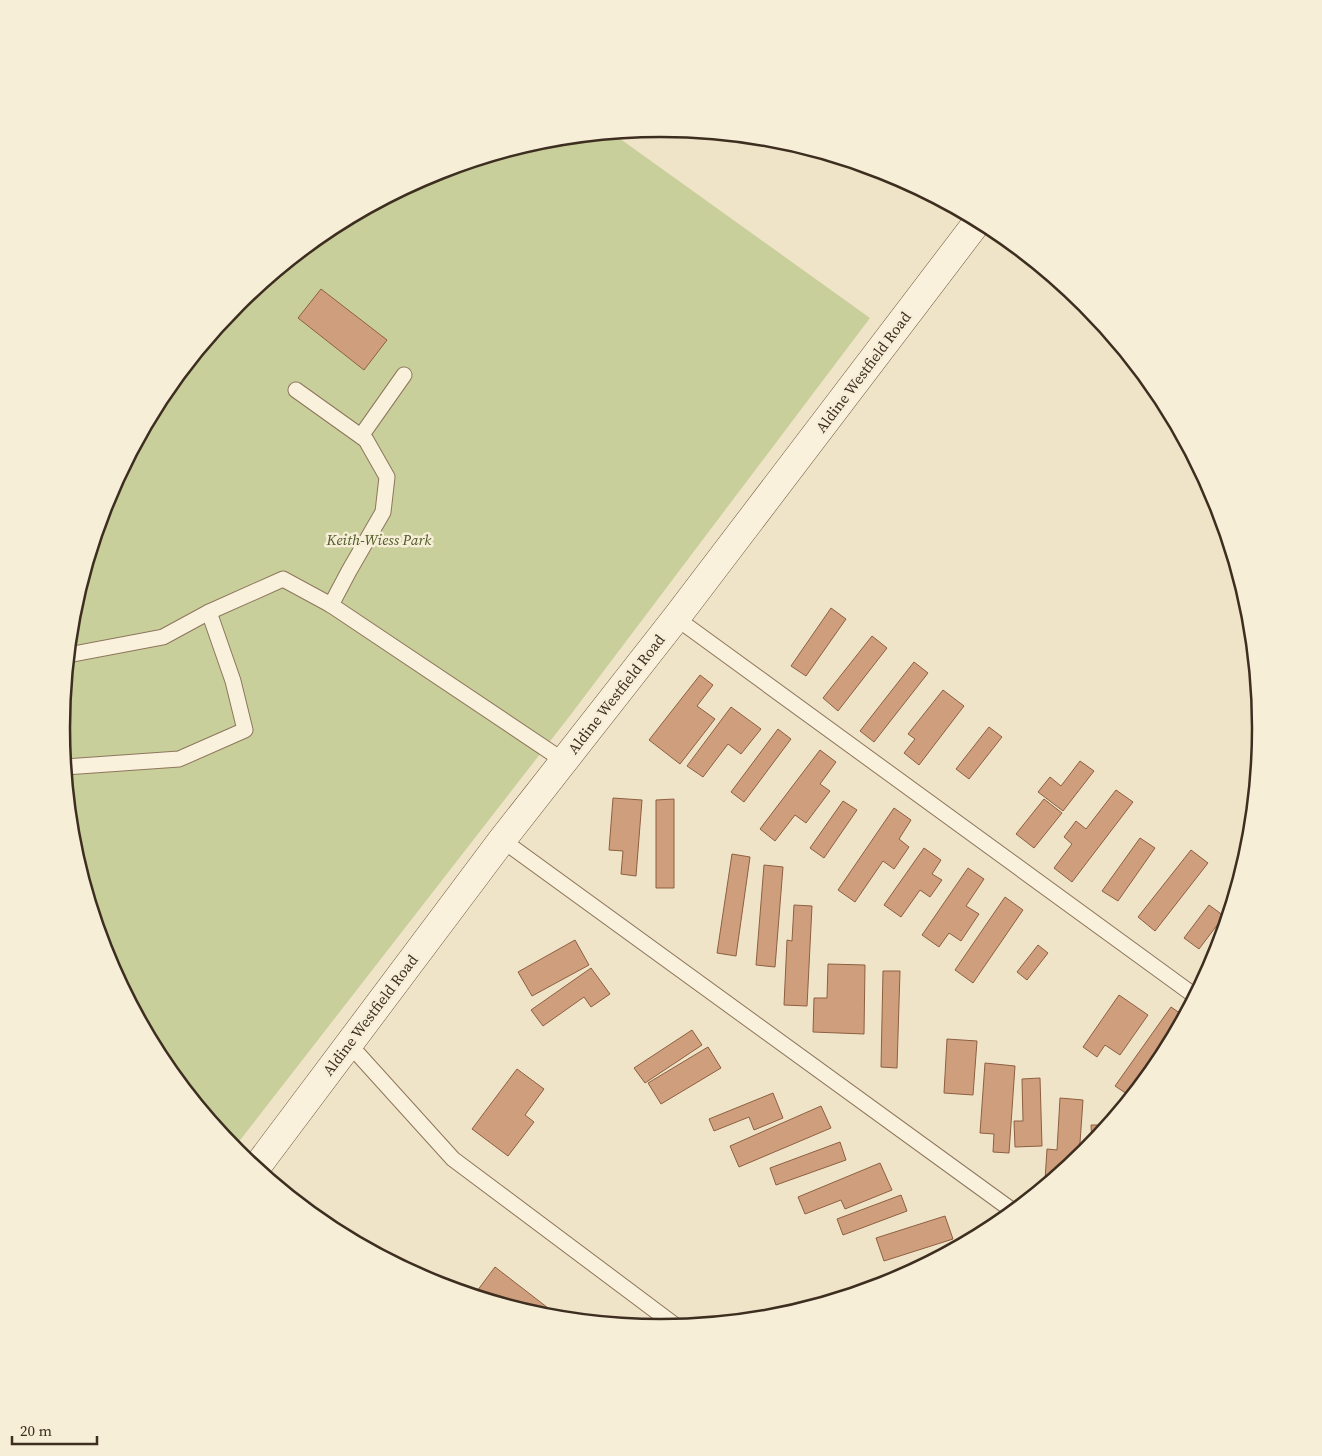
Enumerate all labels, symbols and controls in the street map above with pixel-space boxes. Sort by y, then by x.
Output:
street label: Aldine Westfield Road [810,307,916,437]
park label: Keith-Wiess Park [326,529,432,550]
street label: Aldine Westfield Road [563,629,670,758]
street label: Aldine Westfield Road [317,950,423,1080]
scale bar [12,1414,98,1446]
text: 20 m [20,1420,52,1441]

